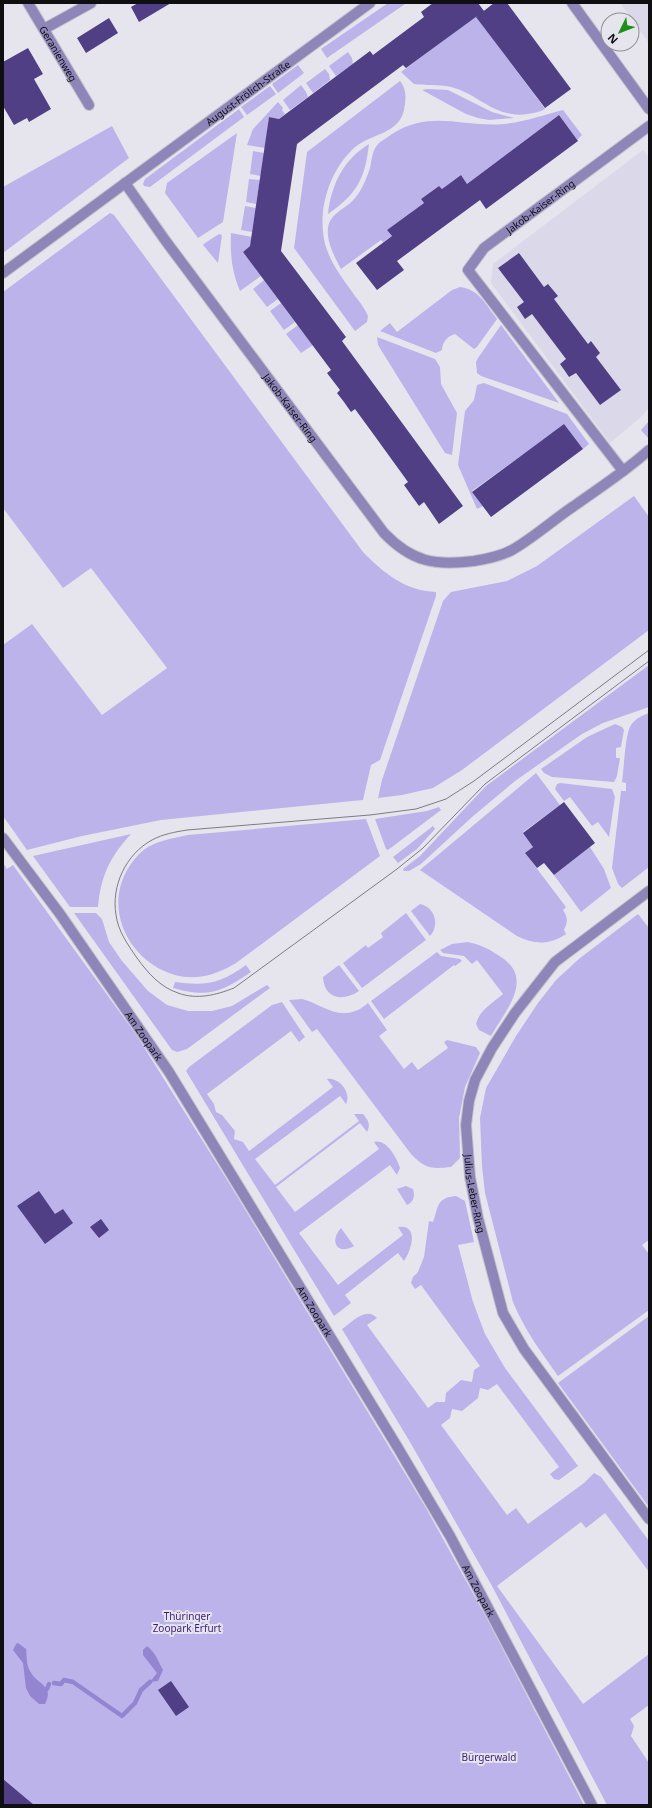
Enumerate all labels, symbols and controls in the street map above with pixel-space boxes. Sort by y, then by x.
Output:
north arrow [600,12,640,52]
street label: Geranienweg [36,23,80,84]
text: N [604,31,621,48]
street label: August-Frölich-Straße [203,57,293,129]
street label: Jakob-Kaiser-Ring [502,176,578,237]
street label: Jakob-Kaiser-Ring [259,370,321,445]
street label: Am Zoopark [122,1008,166,1064]
street label: Julius-Leber-Ring [461,1153,489,1234]
street label: Am Zoopark [294,1283,336,1340]
street label: Am Zoopark [459,1562,499,1620]
park label: Thüringer Zoopark Erfurt [153,1609,222,1635]
park label: Bürgerwald [462,1750,516,1764]

